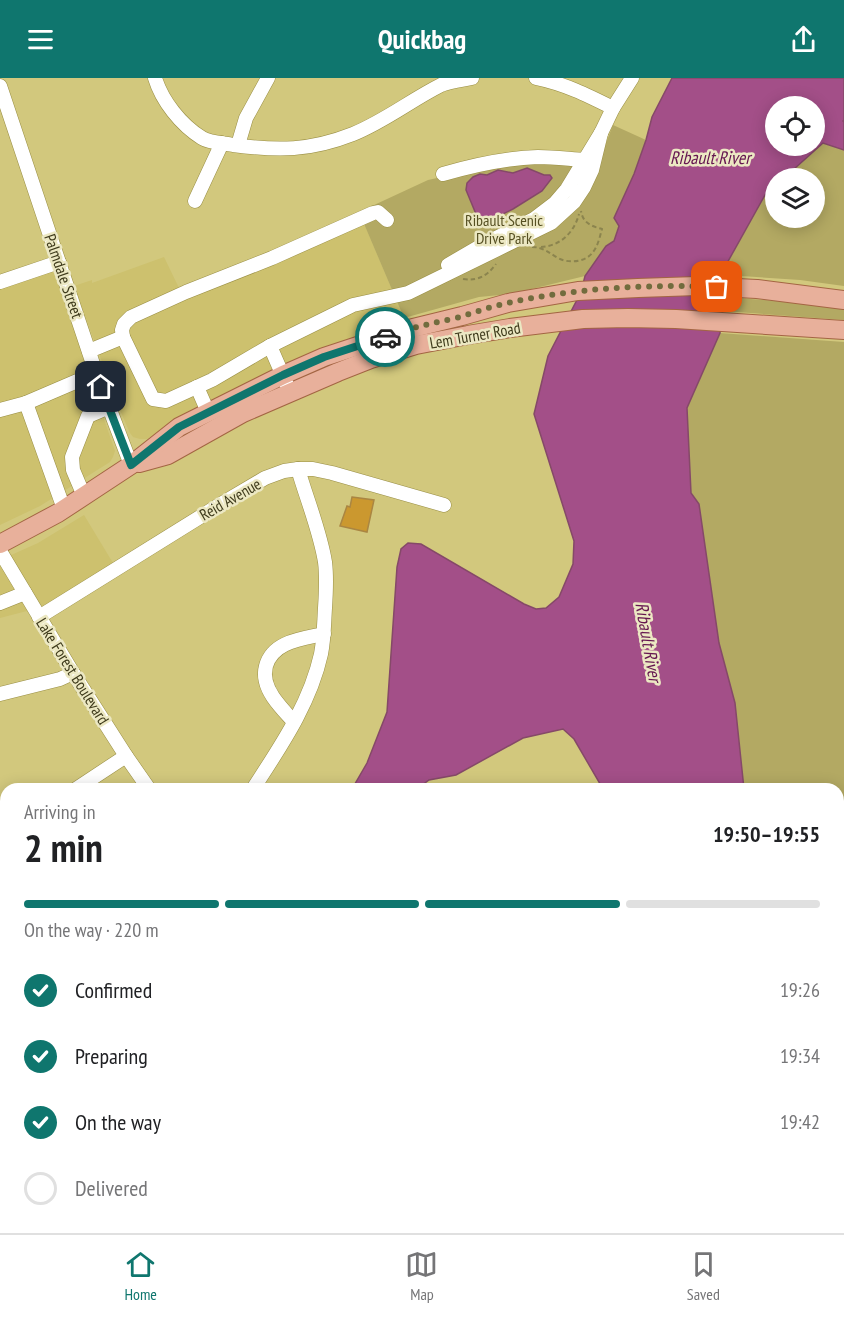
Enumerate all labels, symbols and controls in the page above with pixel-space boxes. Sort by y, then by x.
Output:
text: Quickbag [378,22,466,56]
icon: menu [24,23,57,56]
icon: share [787,23,820,56]
map controls [765,96,825,228]
button: locate [765,96,825,156]
water label: Ribault River [670,146,753,169]
button: layers [765,168,825,228]
park label: Ribault Scenic Drive Park [465,210,543,248]
street label: Palmdale Street [40,231,88,321]
pin [691,261,742,312]
icon: bag [700,270,733,303]
courier [355,307,415,367]
street label: Lem Turner Road [428,317,522,353]
icon: car [369,321,402,354]
pin [75,361,126,412]
icon: home [84,370,117,403]
street label: Reid Avenue [196,473,264,525]
water label: Ribault River [630,600,667,686]
street label: Lake Forest Boulevard [32,614,114,728]
text: Arriving in [24,799,96,825]
text: 19:50–19:55 [713,820,820,848]
text: 2 min [24,822,103,873]
text: On the way · 220 m [24,917,159,943]
icon: check [24,974,57,1007]
text: Confirmed [75,976,152,1004]
text: 19:26 [780,977,820,1003]
icon: check [24,1040,57,1073]
text: Preparing [75,1042,148,1070]
text: 19:34 [780,1043,820,1069]
icon: check [24,1106,57,1139]
text: On the way [75,1108,161,1136]
text: 19:42 [780,1109,820,1135]
text: Delivered [75,1174,148,1202]
tab: Home [124,1248,157,1304]
tab: Map [405,1248,438,1304]
tab: Saved [687,1248,720,1304]

